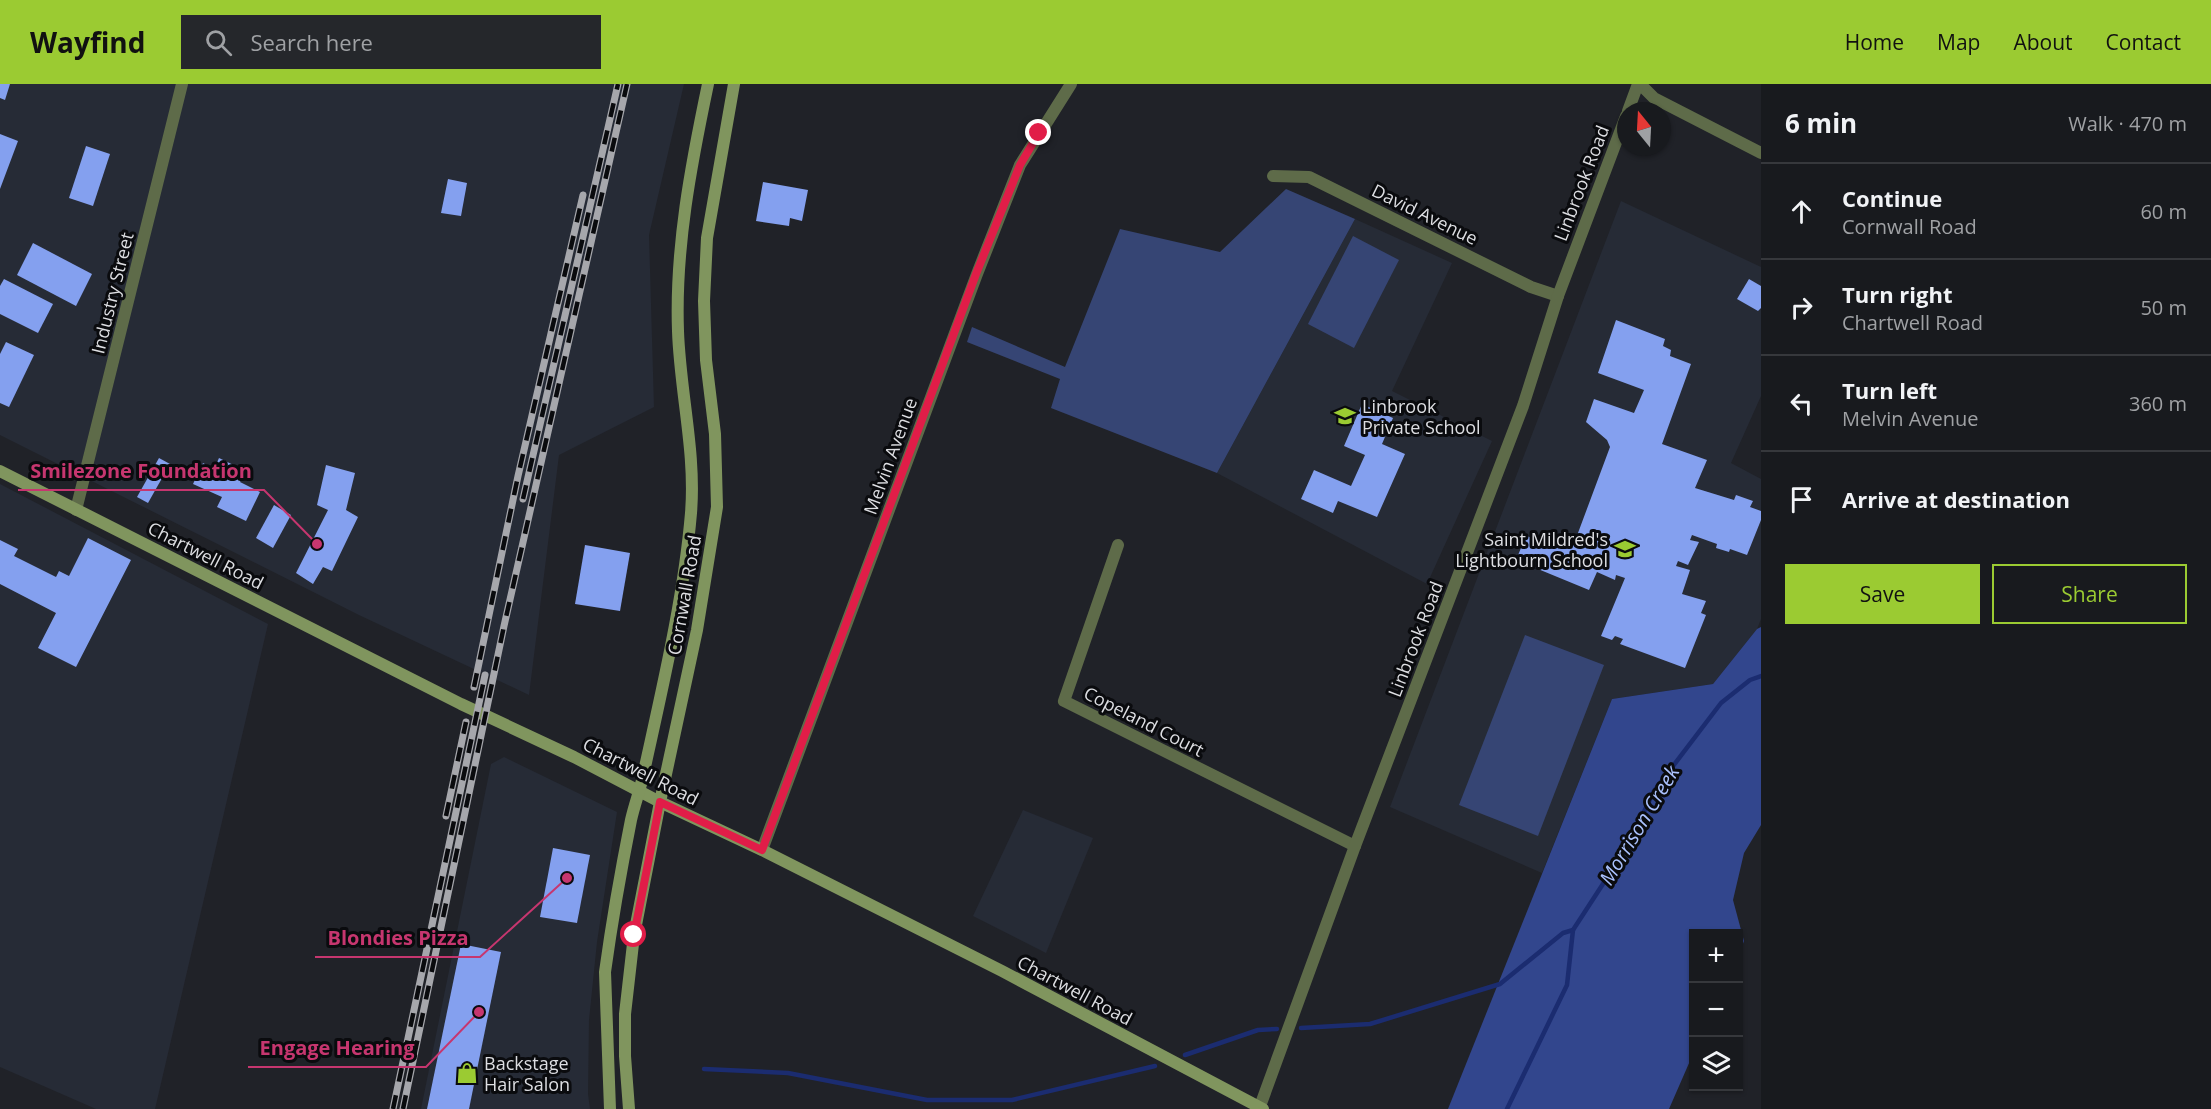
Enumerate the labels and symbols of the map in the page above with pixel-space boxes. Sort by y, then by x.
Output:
north arrow [1617,102,1671,156]
route end [1025,119,1051,145]
street label: Linbrook Road [1548,122,1614,244]
street label: David Avenue [1368,178,1482,250]
street label: Industry Street [85,230,139,356]
street label: Melvin Avenue [858,394,922,518]
place label: Linbrook Private School [1362,394,1481,439]
school or university icon: Linbrook Private School [1333,404,1357,428]
callout: Smilezone Foundation [18,452,264,490]
text: Smilezone Foundation [30,457,252,484]
street label: Chartwell Road [144,515,268,595]
place label: Saint Mildred's Lightbourn School [1455,527,1608,572]
street label: Cornwall Road [662,533,706,657]
school or university icon: Saint Mildred's Lightbourn School [1613,537,1637,561]
street label: Linbrook Road [1382,578,1448,700]
street label: Copeland Court [1080,680,1208,762]
street label: Chartwell Road [579,731,703,811]
water label: Morrison Creek [1593,759,1686,890]
callout: Blondies Pizza [315,919,480,957]
route start [620,921,646,947]
text: Blondies Pizza [327,924,469,951]
street label: Chartwell Road [1013,950,1137,1030]
callout: Engage Hearing [248,1029,426,1067]
text: Engage Hearing [260,1034,415,1061]
place label: Backstage Hair Salon [484,1051,570,1096]
shop icon: Backstage Hair Salon [455,1061,479,1085]

